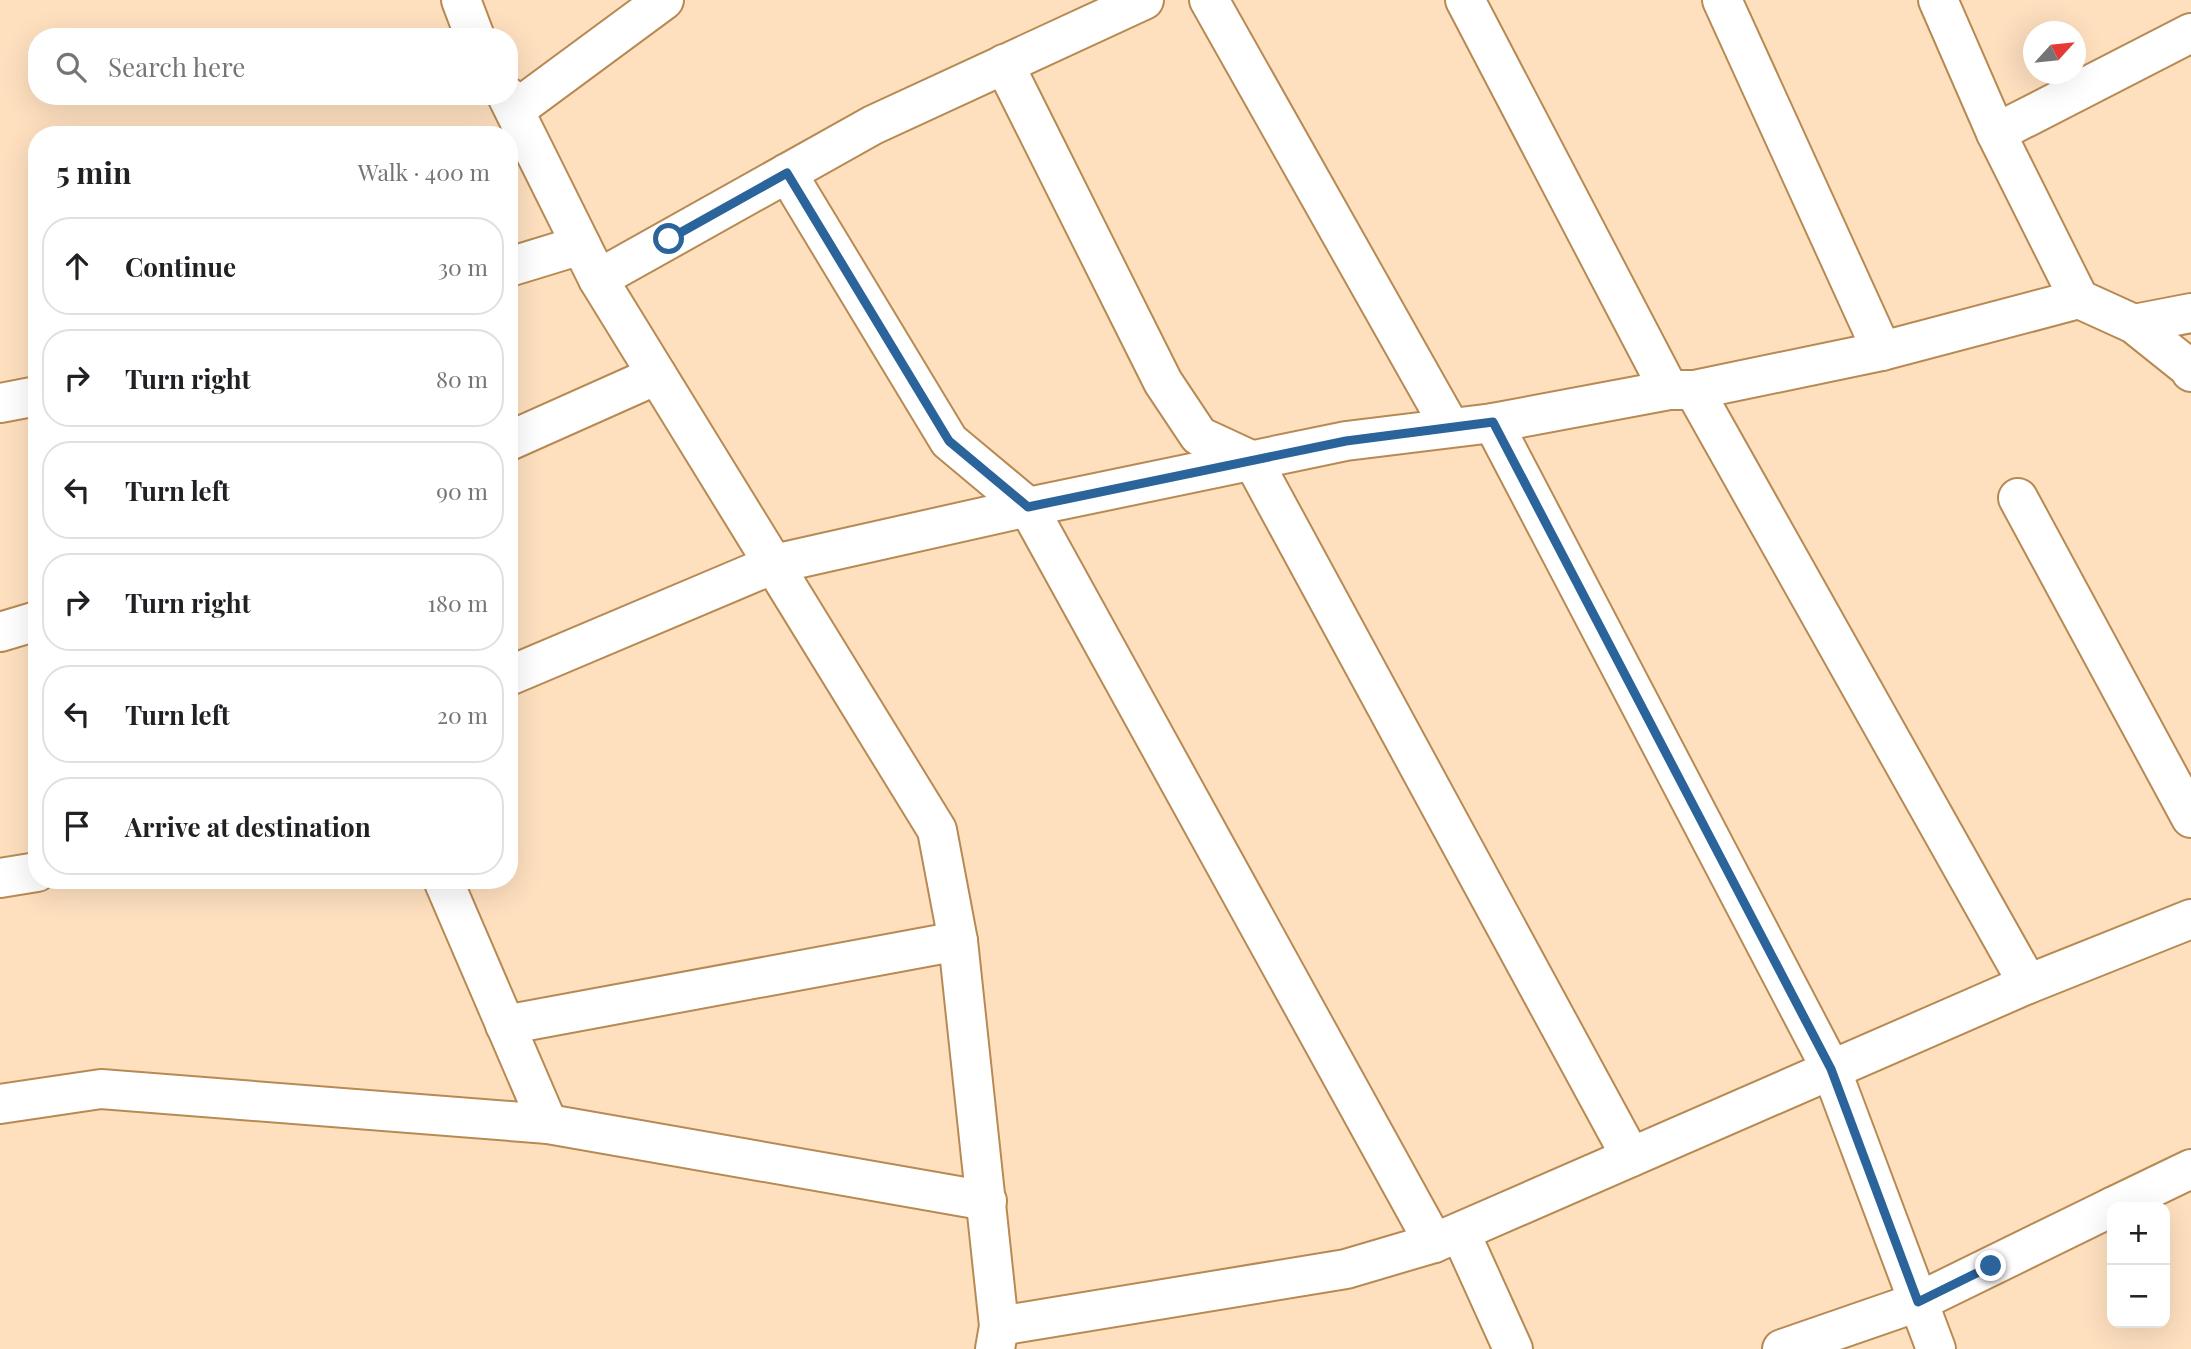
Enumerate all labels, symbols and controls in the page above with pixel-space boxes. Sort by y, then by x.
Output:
north arrow [2023,21,2086,84]
search box [28,28,518,105]
icon: search [52,48,90,86]
text: Search here [108,49,245,84]
text: 5 min [56,152,131,192]
text: Walk · 400 m [358,156,490,187]
route start [653,223,684,254]
icon: ahead [58,247,96,285]
text: Continue [125,249,236,284]
text: 30 m [438,251,488,282]
icon: right [58,359,96,397]
text: Turn right [125,361,251,396]
text: 80 m [436,363,488,394]
icon: left [58,471,96,509]
text: Turn left [125,473,230,508]
text: 90 m [436,475,488,506]
icon: right [58,583,96,621]
text: Turn right [125,585,251,620]
text: 180 m [428,587,488,618]
icon: left [58,695,96,733]
text: Turn left [125,697,230,732]
text: 20 m [437,699,488,730]
icon: arrive [58,807,96,845]
text: Arrive at destination [125,809,371,844]
map controls [2107,1202,2170,1328]
button: + [2107,1202,2170,1265]
route end [1975,1250,2006,1281]
button: − [2107,1265,2170,1328]

